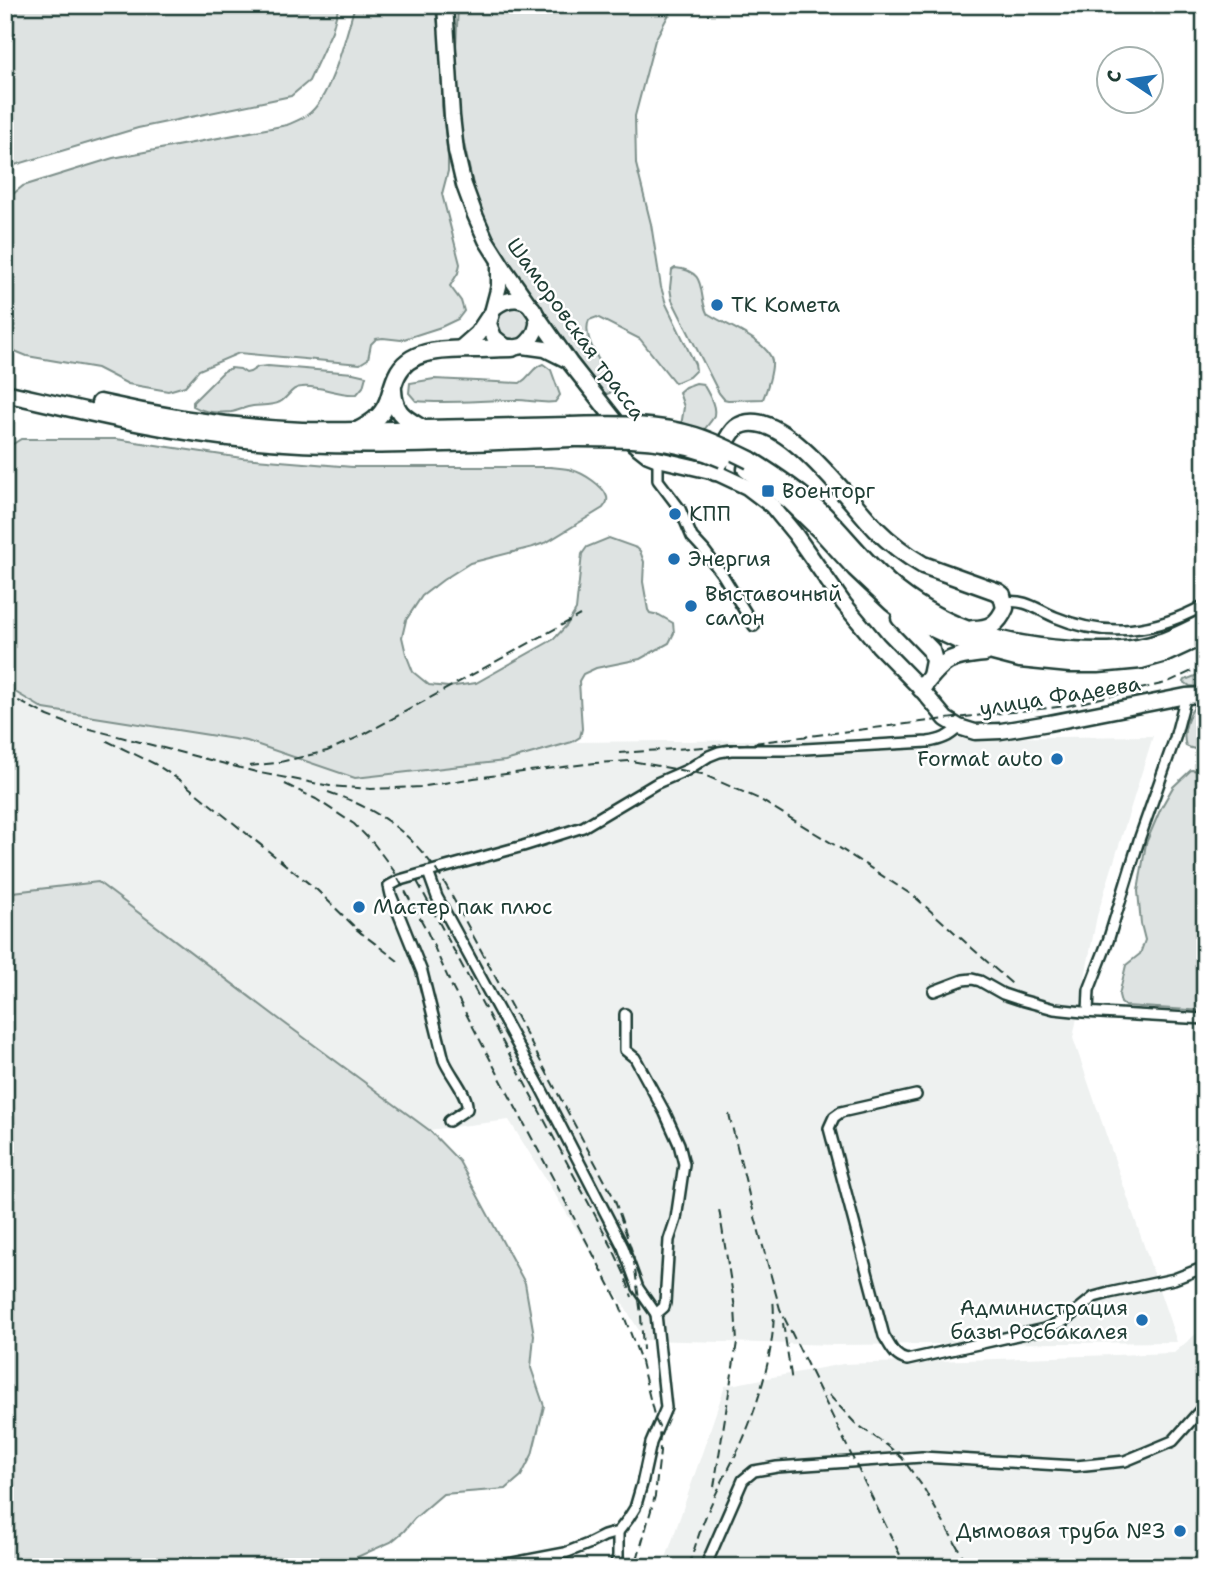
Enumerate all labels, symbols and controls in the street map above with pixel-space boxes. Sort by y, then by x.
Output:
north arrow [1094,46,1164,116]
text: С [1100,68,1127,85]
street label: Шаморовская трасса [500,232,652,426]
place label: ТК Комета [731,291,840,319]
marker: ТК Комета [709,297,725,313]
place label: Военторг [782,477,876,505]
marker: Военторг [760,483,776,499]
place label: КПП [689,500,731,528]
marker: КПП [667,506,683,522]
place label: Энергия [688,545,771,573]
marker: Энергия [666,551,682,567]
place label: Выставочный салон [705,580,842,632]
marker: Выставочный салон [683,598,699,614]
street label: улица Фадеева [977,669,1143,723]
place label: Format auto [917,745,1043,773]
marker: Format auto [1049,751,1065,767]
place label: Мастер пак плюс [373,893,553,921]
marker: Мастер пак плюс [351,899,367,915]
place label: Администрация базы Росбакалея [950,1294,1128,1346]
marker: Администрация базы Росбакалея [1134,1312,1150,1328]
place label: Дымовая труба №3 [956,1517,1166,1545]
marker: Дымовая труба №3 [1172,1523,1188,1539]

